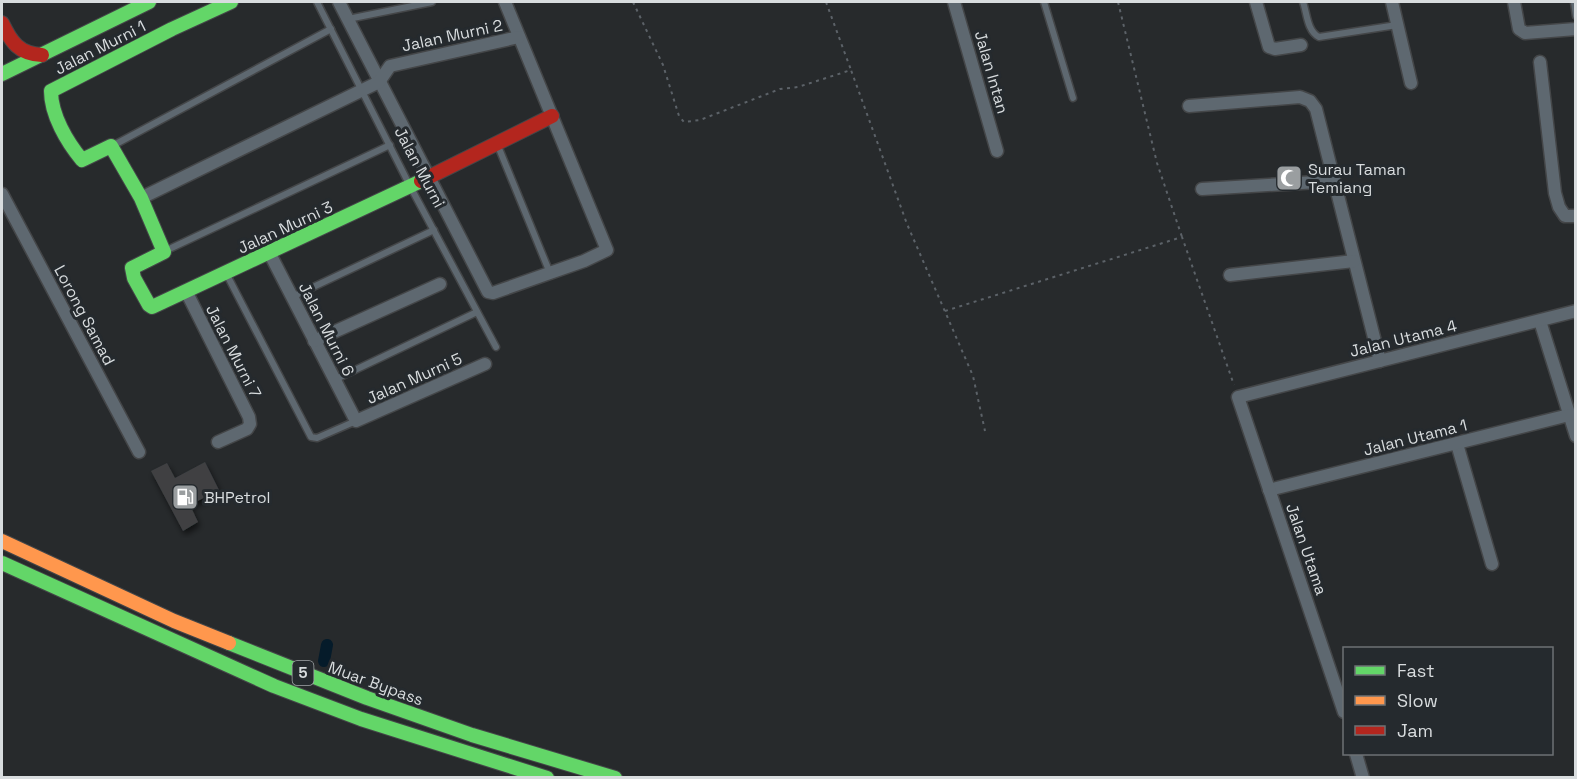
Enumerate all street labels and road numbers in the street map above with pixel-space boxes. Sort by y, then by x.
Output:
street label: Jalan Murni 1 [51,15,149,79]
street label: Jalan Murni 2 [400,15,504,56]
street label: Jalan Intan [970,28,1013,116]
street label: Jalan Murni [389,123,450,211]
street label: Jalan Murni 3 [234,196,336,259]
street label: Lorong Samad [49,262,120,369]
street label: Jalan Murni 6 [294,279,359,380]
street label: Jalan Murni 7 [201,301,266,401]
street label: Jalan Utama 4 [1347,315,1459,362]
street label: Jalan Murni 5 [363,348,465,409]
street label: Jalan Utama 1 [1361,414,1469,461]
street label: Jalan Utama [1281,501,1332,598]
street label: Muar Bypass [325,657,426,710]
road number: 5 [292,661,314,685]

